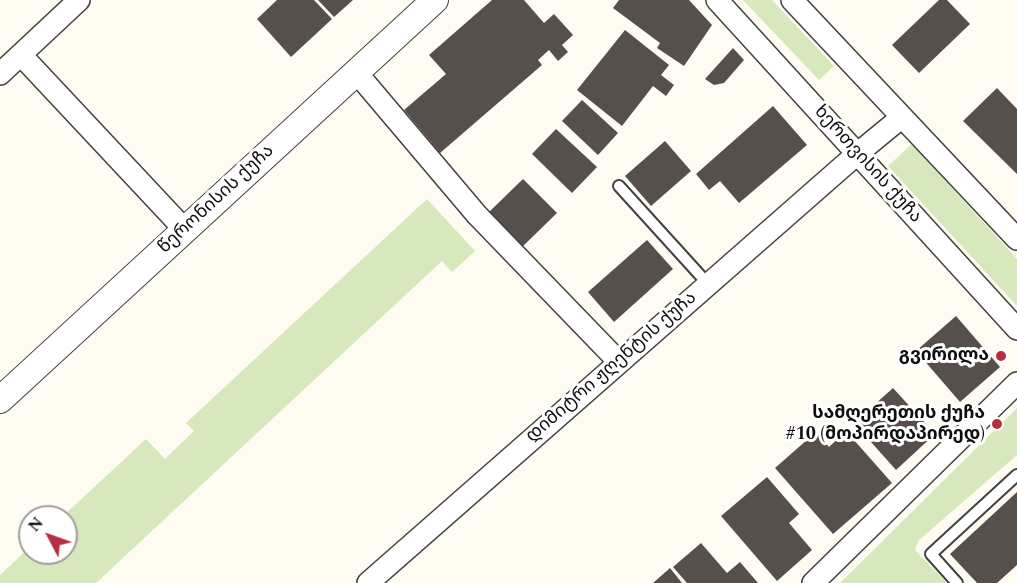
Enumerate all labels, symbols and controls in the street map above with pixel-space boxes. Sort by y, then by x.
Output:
street label: ხერთვისის ქუჩა [809,102,925,228]
street label: წერონისის ქუჩა [155,141,279,259]
street label: დიმიტრი ჟღენტის ქუჩა [522,288,702,448]
place label: გვირილა [899,345,989,367]
marker: გვირილა [994,349,1008,363]
place label: სამღერეთის ქუჩა #10 (მოპირდაპირედ) [786,403,985,446]
marker: სამღერეთის ქუჩა #10 (მოპირდაპირედ) [990,417,1004,431]
north arrow [18,505,78,565]
text: N [23,512,49,537]

